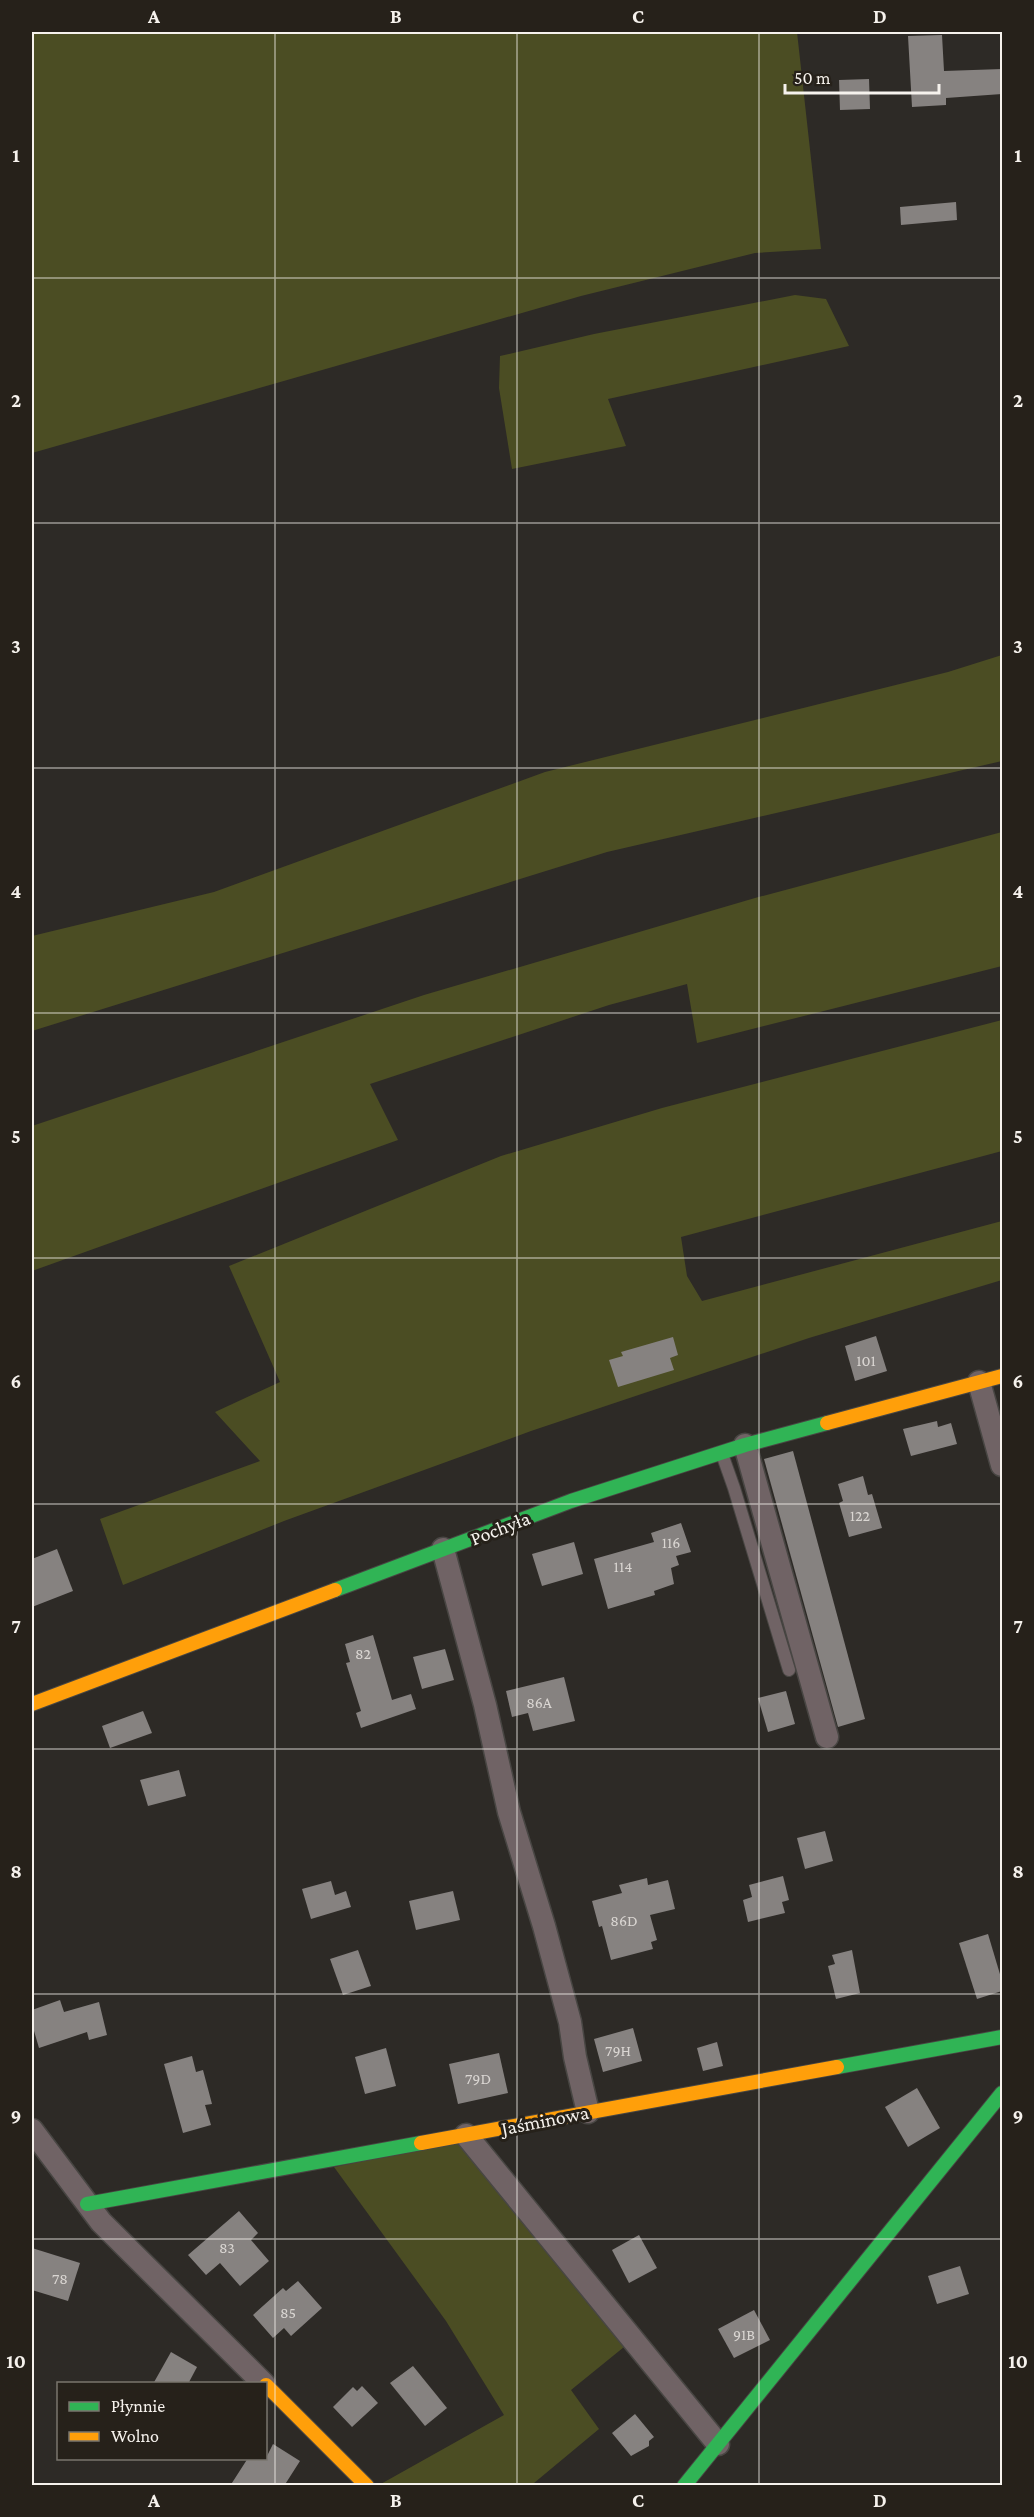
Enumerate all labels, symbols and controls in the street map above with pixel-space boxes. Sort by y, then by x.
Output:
text: A [147,5,161,27]
text: B [390,5,402,27]
text: C [632,5,644,27]
text: D [873,5,887,27]
scale bar [785,57,940,95]
text: 50 m [794,68,831,88]
text: 1 [12,144,20,166]
text: 1 [1014,144,1022,166]
text: 2 [11,389,21,411]
text: 2 [1013,389,1023,411]
text: 3 [11,635,21,657]
text: 3 [1013,635,1023,657]
text: 4 [11,880,22,902]
text: 4 [1013,880,1024,902]
text: 5 [11,1125,21,1147]
text: 5 [1013,1125,1023,1147]
house number: 101 [856,1352,876,1369]
text: 6 [11,1370,21,1392]
text: 6 [1013,1370,1023,1392]
street label: Pochyła [467,1507,533,1550]
house number: 122 [850,1507,871,1524]
house number: 116 [662,1534,680,1551]
house number: 114 [614,1558,632,1575]
text: 7 [11,1615,21,1637]
text: 7 [1013,1615,1023,1637]
house number: 82 [355,1645,371,1662]
house number: 86A [526,1694,553,1711]
text: 8 [10,1860,22,1882]
text: 8 [1012,1860,1024,1882]
house number: 86D [610,1912,638,1929]
house number: 79H [605,2042,631,2059]
house number: 79D [465,2070,491,2087]
street label: Jaśminowa [497,2101,591,2141]
text: 9 [11,2105,21,2127]
text: 9 [1013,2105,1023,2127]
house number: 83 [219,2239,235,2256]
house number: 78 [52,2270,68,2287]
house number: 85 [280,2304,296,2321]
house number: 91B [733,2326,755,2343]
text: 10 [6,2350,26,2372]
text: 10 [1008,2350,1028,2372]
legend [57,2382,267,2460]
text: Płynnie [111,2396,165,2416]
text: Wolno [111,2426,159,2446]
text: A [147,2489,161,2511]
text: B [390,2489,402,2511]
text: C [632,2489,644,2511]
text: D [873,2489,887,2511]

